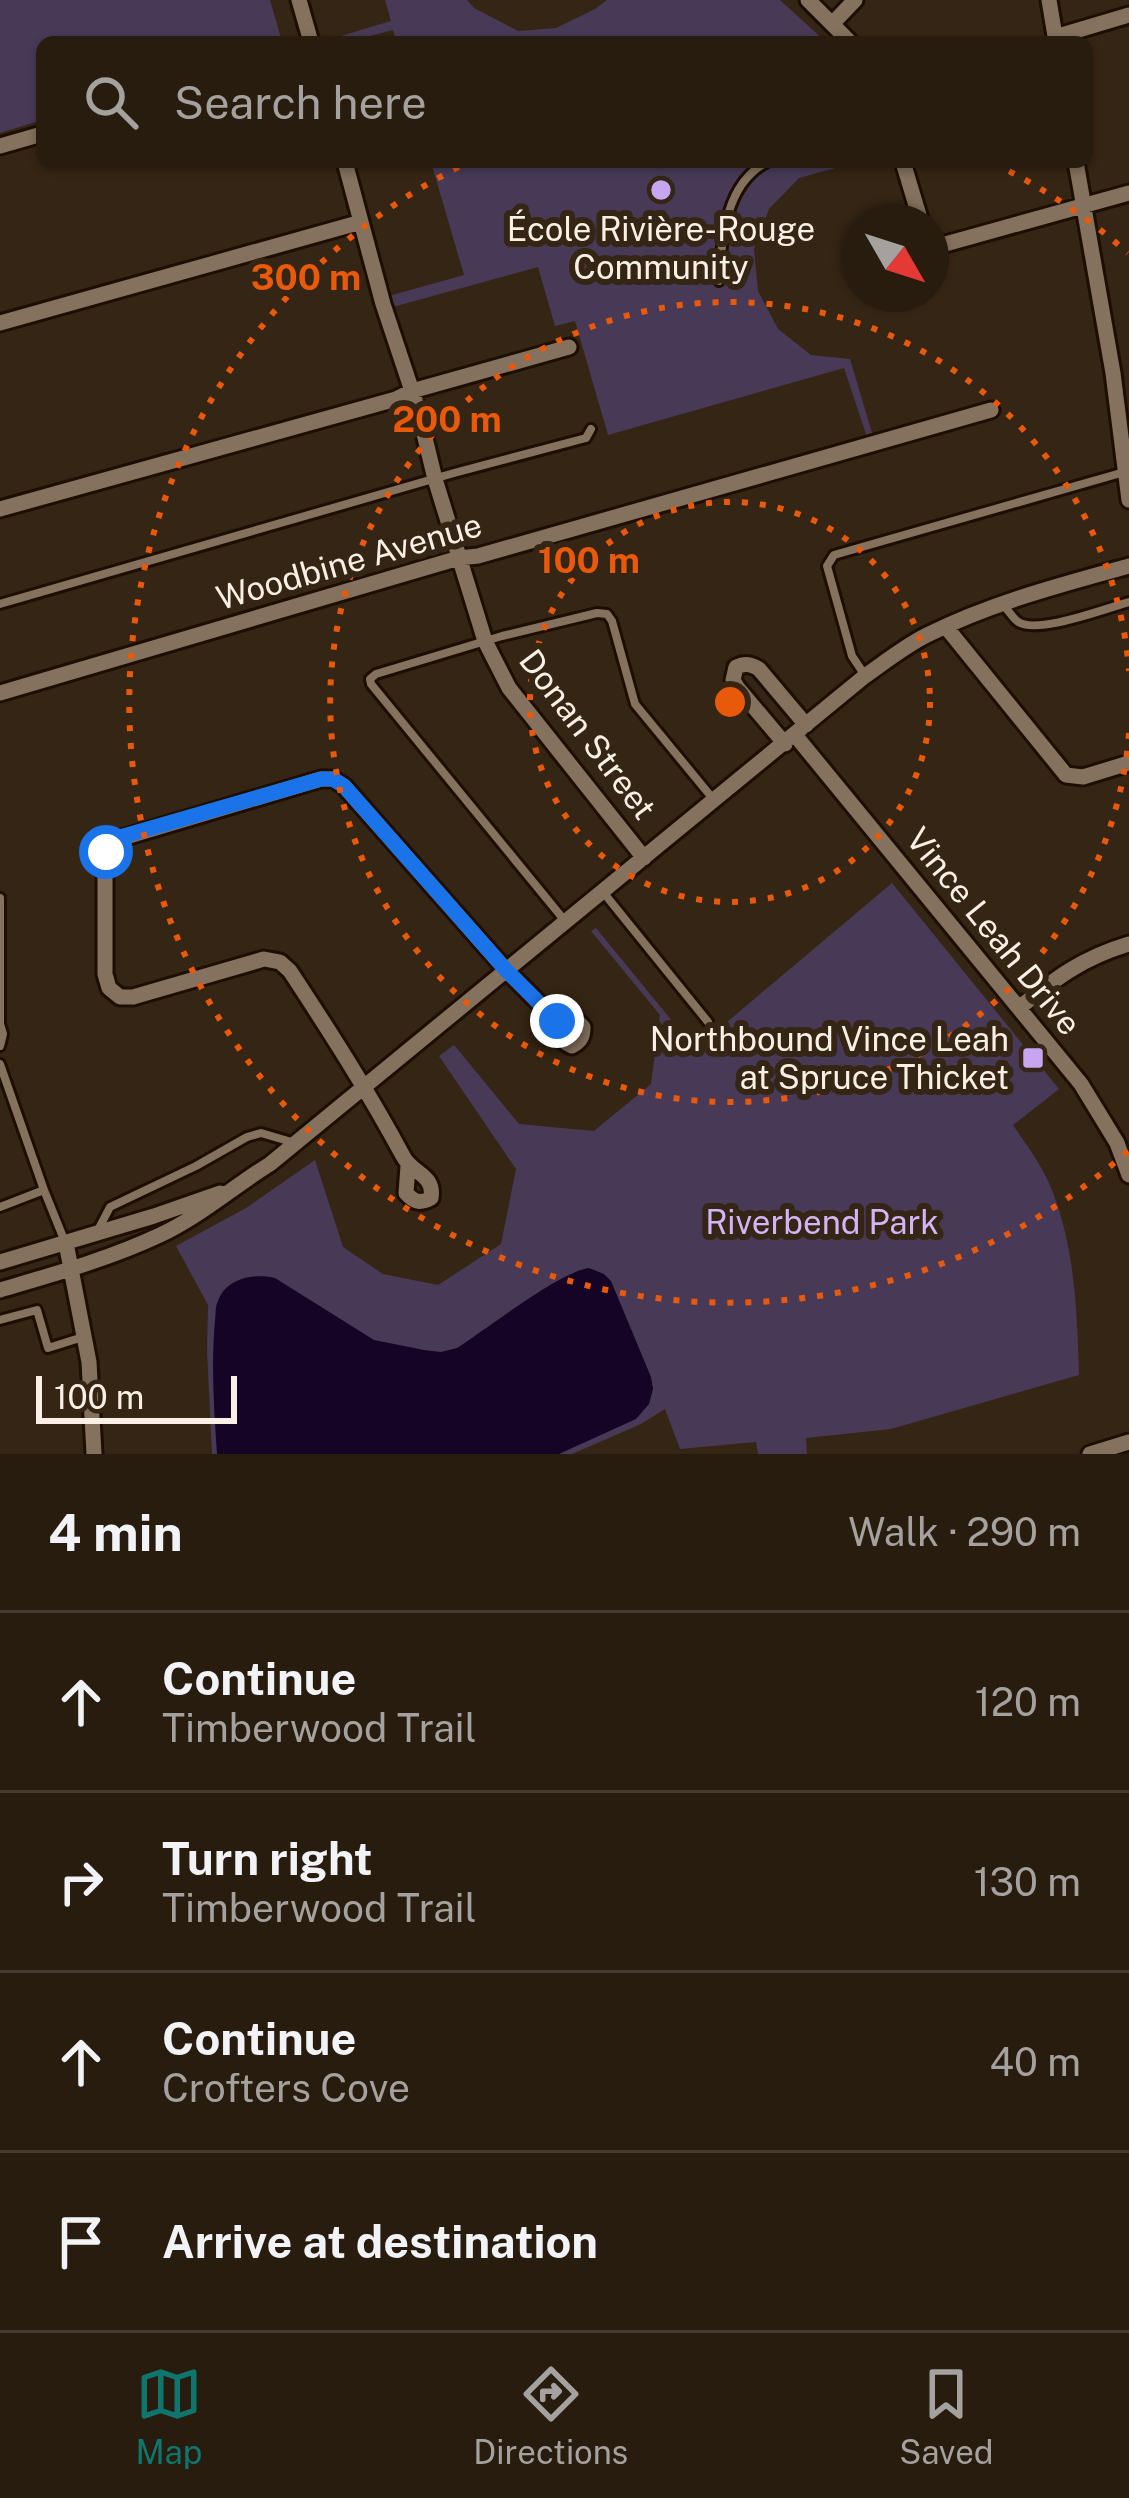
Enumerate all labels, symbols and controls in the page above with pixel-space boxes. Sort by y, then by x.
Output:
search box [36,36,1093,168]
icon: search [78,69,144,135]
text: Search here [174,76,427,129]
marker: École Rivière-Rouge Community [648,177,674,203]
north arrow [841,204,949,312]
place label: École Rivière-Rouge Community [507,209,815,286]
text: 300 m [251,256,361,298]
text: 200 m [392,398,502,440]
street label: Woodbine Avenue [212,505,486,617]
text: 100 m [538,539,640,581]
street label: Donan Street [512,642,664,826]
centre of rings [709,681,751,723]
street label: Vince Leah Drive [899,820,1089,1042]
route start [79,825,133,879]
route end [530,994,584,1048]
place label: Northbound Vince Leah at Spruce Thicket [650,1020,1009,1096]
marker: Northbound Vince Leah at Spruce Thicket [1020,1045,1046,1071]
park label: Riverbend Park [705,1203,939,1241]
scale bar [36,1370,237,1423]
text: 100 m [54,1378,144,1416]
text: 4 min [48,1503,183,1562]
text: Walk · 290 m [848,1509,1081,1555]
text: Continue [162,1652,356,1705]
icon: ahead [48,1669,114,1735]
text: 120 m [975,1679,1081,1725]
text: Timberwood Trail [162,1705,477,1751]
text: Turn right [162,1832,373,1885]
icon: right [48,1849,114,1915]
text: 130 m [974,1859,1081,1905]
text: Timberwood Trail [162,1885,477,1931]
text: Continue [162,2012,356,2065]
icon: ahead [48,2029,114,2095]
text: 40 m [989,2039,1081,2085]
text: Crofters Cove [162,2065,410,2111]
icon: arrive [48,2209,114,2275]
text: Arrive at destination [162,2215,598,2268]
tab: Map [135,2361,202,2471]
tab: Directions [473,2361,628,2471]
tab: Saved [899,2361,994,2471]

